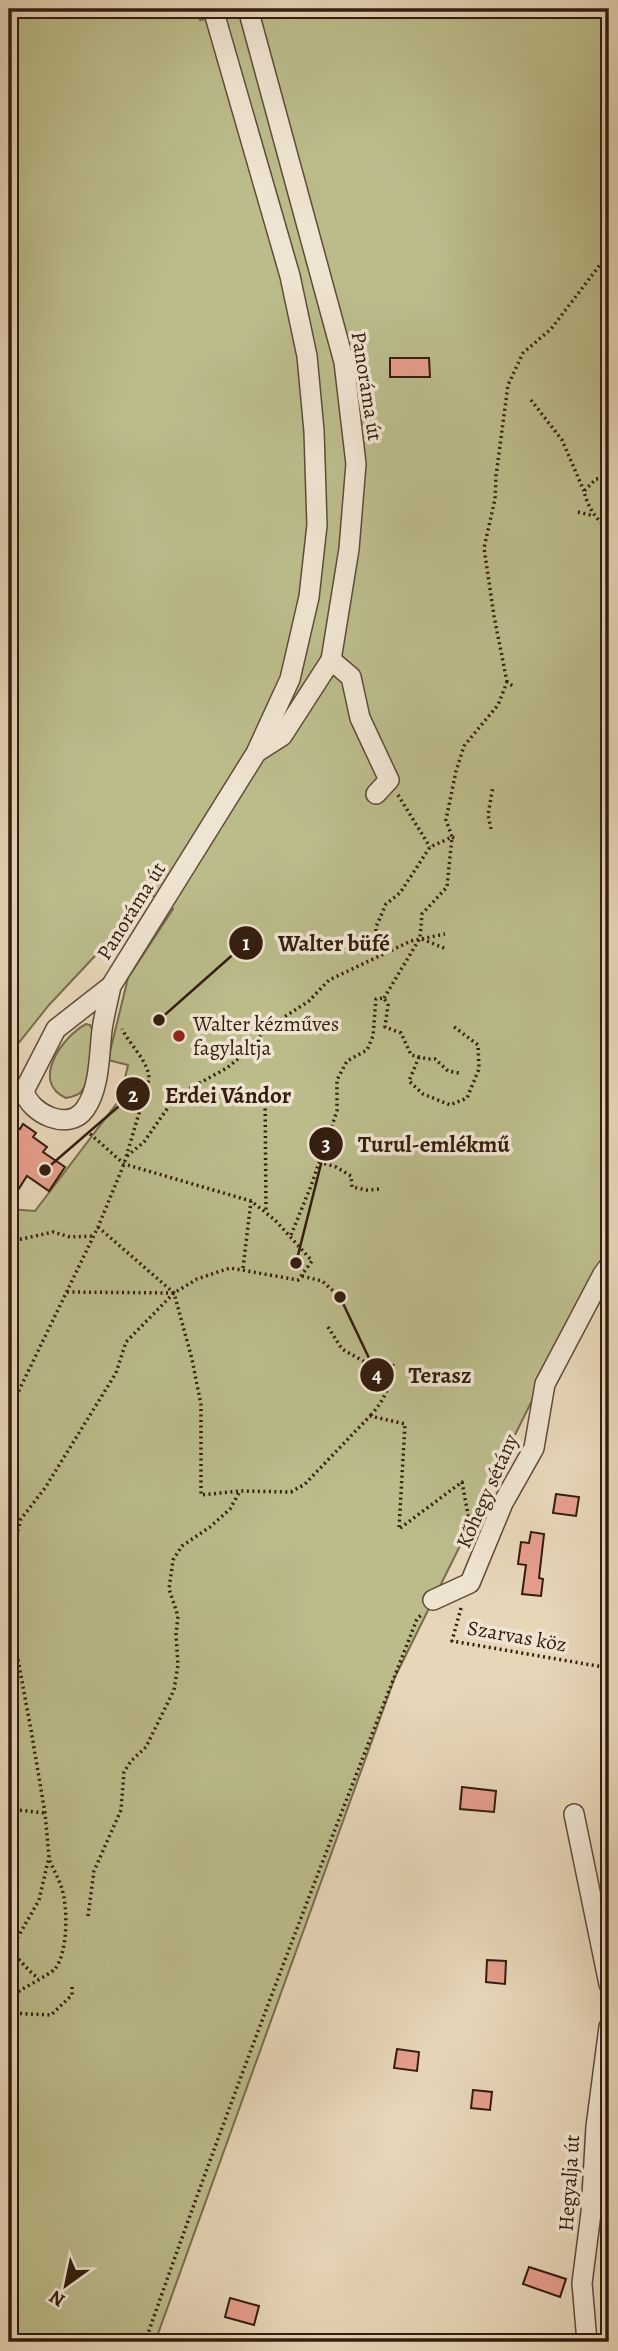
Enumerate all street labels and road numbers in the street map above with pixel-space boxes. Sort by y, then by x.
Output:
street label: Panoráma út [345,329,389,443]
street label: Panoráma út [90,857,172,965]
street label: Kőhegy sétány [449,1429,525,1553]
street label: Szarvas köz [465,1613,569,1659]
street label: Hegyalja út [552,2134,586,2232]

